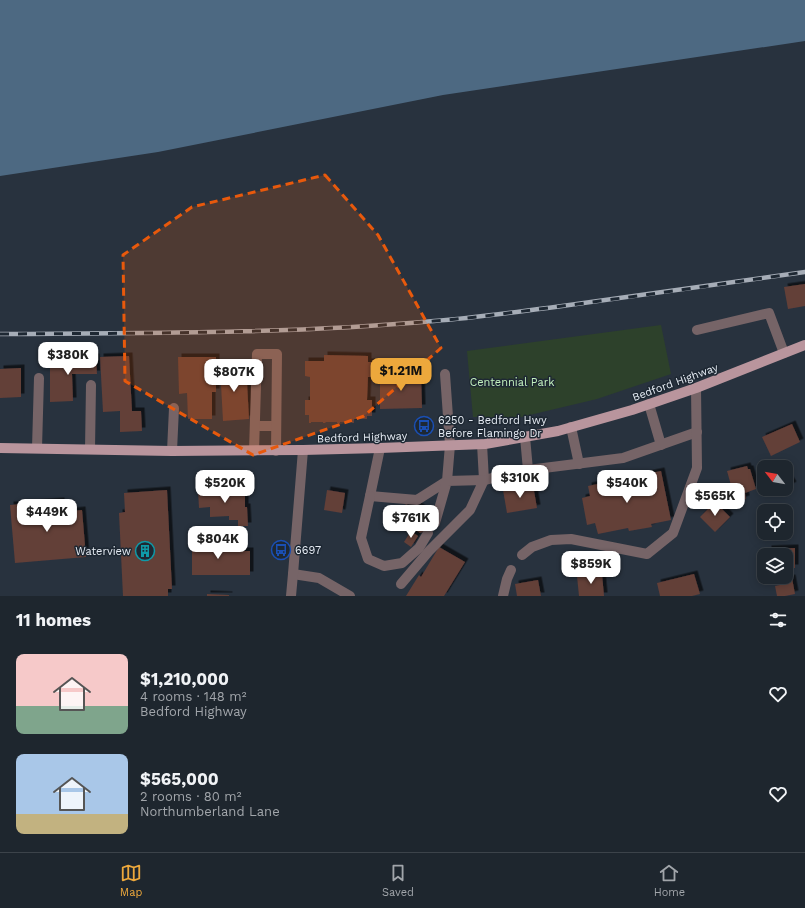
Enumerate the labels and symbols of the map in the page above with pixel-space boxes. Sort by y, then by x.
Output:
pin: $380K [40,342,96,376]
pin: $1.21M [368,358,434,392]
pin: $807K [206,359,262,393]
street label: Bedford Highway [630,361,720,404]
park label: Centennial Park [470,376,554,389]
place label: 6250 - Bedford Hwy Before Flamingo Dr [438,414,547,440]
bus stop icon: 6250 - Bedford Hwy Before Flamingo Dr [413,415,435,437]
street label: Bedford Highway [317,429,408,446]
north arrow [757,460,793,496]
pin: $310K [492,465,548,499]
pin: $520K [197,470,253,504]
pin: $540K [599,470,655,504]
pin: $565K [687,483,743,517]
pin: $449K [19,499,75,533]
pin: $761K [383,505,439,539]
pin: $804K [190,526,246,560]
bus stop icon: 6697 [270,539,292,561]
building icon: Waterview [134,540,156,562]
place label: 6697 [295,544,321,557]
place label: Waterview [75,545,131,558]
pin: $859K [563,551,619,585]

